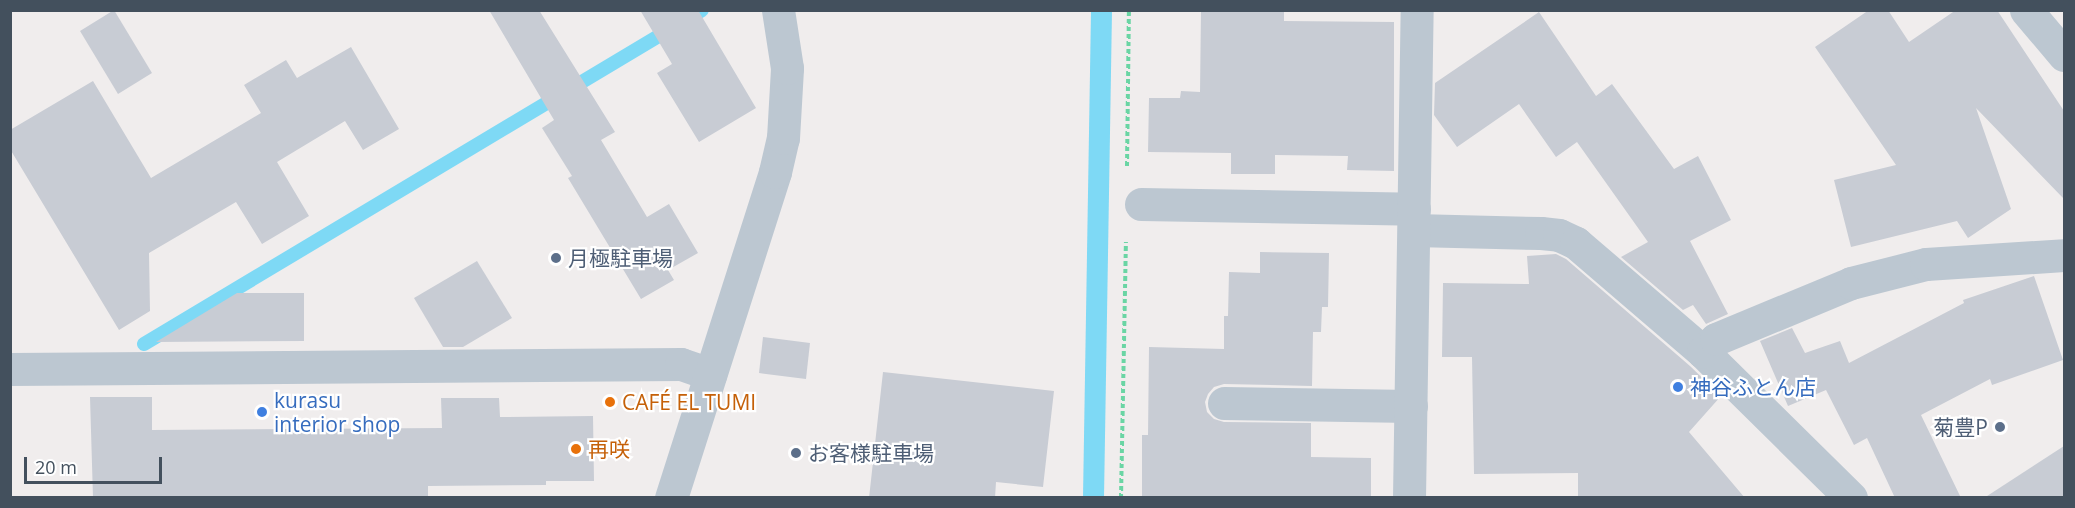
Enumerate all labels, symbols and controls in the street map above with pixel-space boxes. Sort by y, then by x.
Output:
place label: 月極駐車場 [568,245,673,271]
marker: 月極駐車場 [549,251,563,265]
place label: 神谷ふとん店 [1690,374,1816,400]
marker: 神谷ふとん店 [1671,380,1685,394]
place label: kurasu interior shop [274,387,400,437]
place label: CAFÉ EL TUMI [622,389,756,415]
marker: CAFÉ EL TUMI [603,395,617,409]
marker: kurasu interior shop [255,405,269,419]
place label: 菊豊P [1933,414,1988,440]
marker: 菊豊P [1993,420,2007,434]
place label: 再咲 [588,436,630,462]
place label: お客様駐車場 [808,440,934,466]
marker: 再咲 [569,442,583,456]
scale bar [27,445,165,483]
marker: お客様駐車場 [789,446,803,460]
text: 20 m [35,455,77,479]

